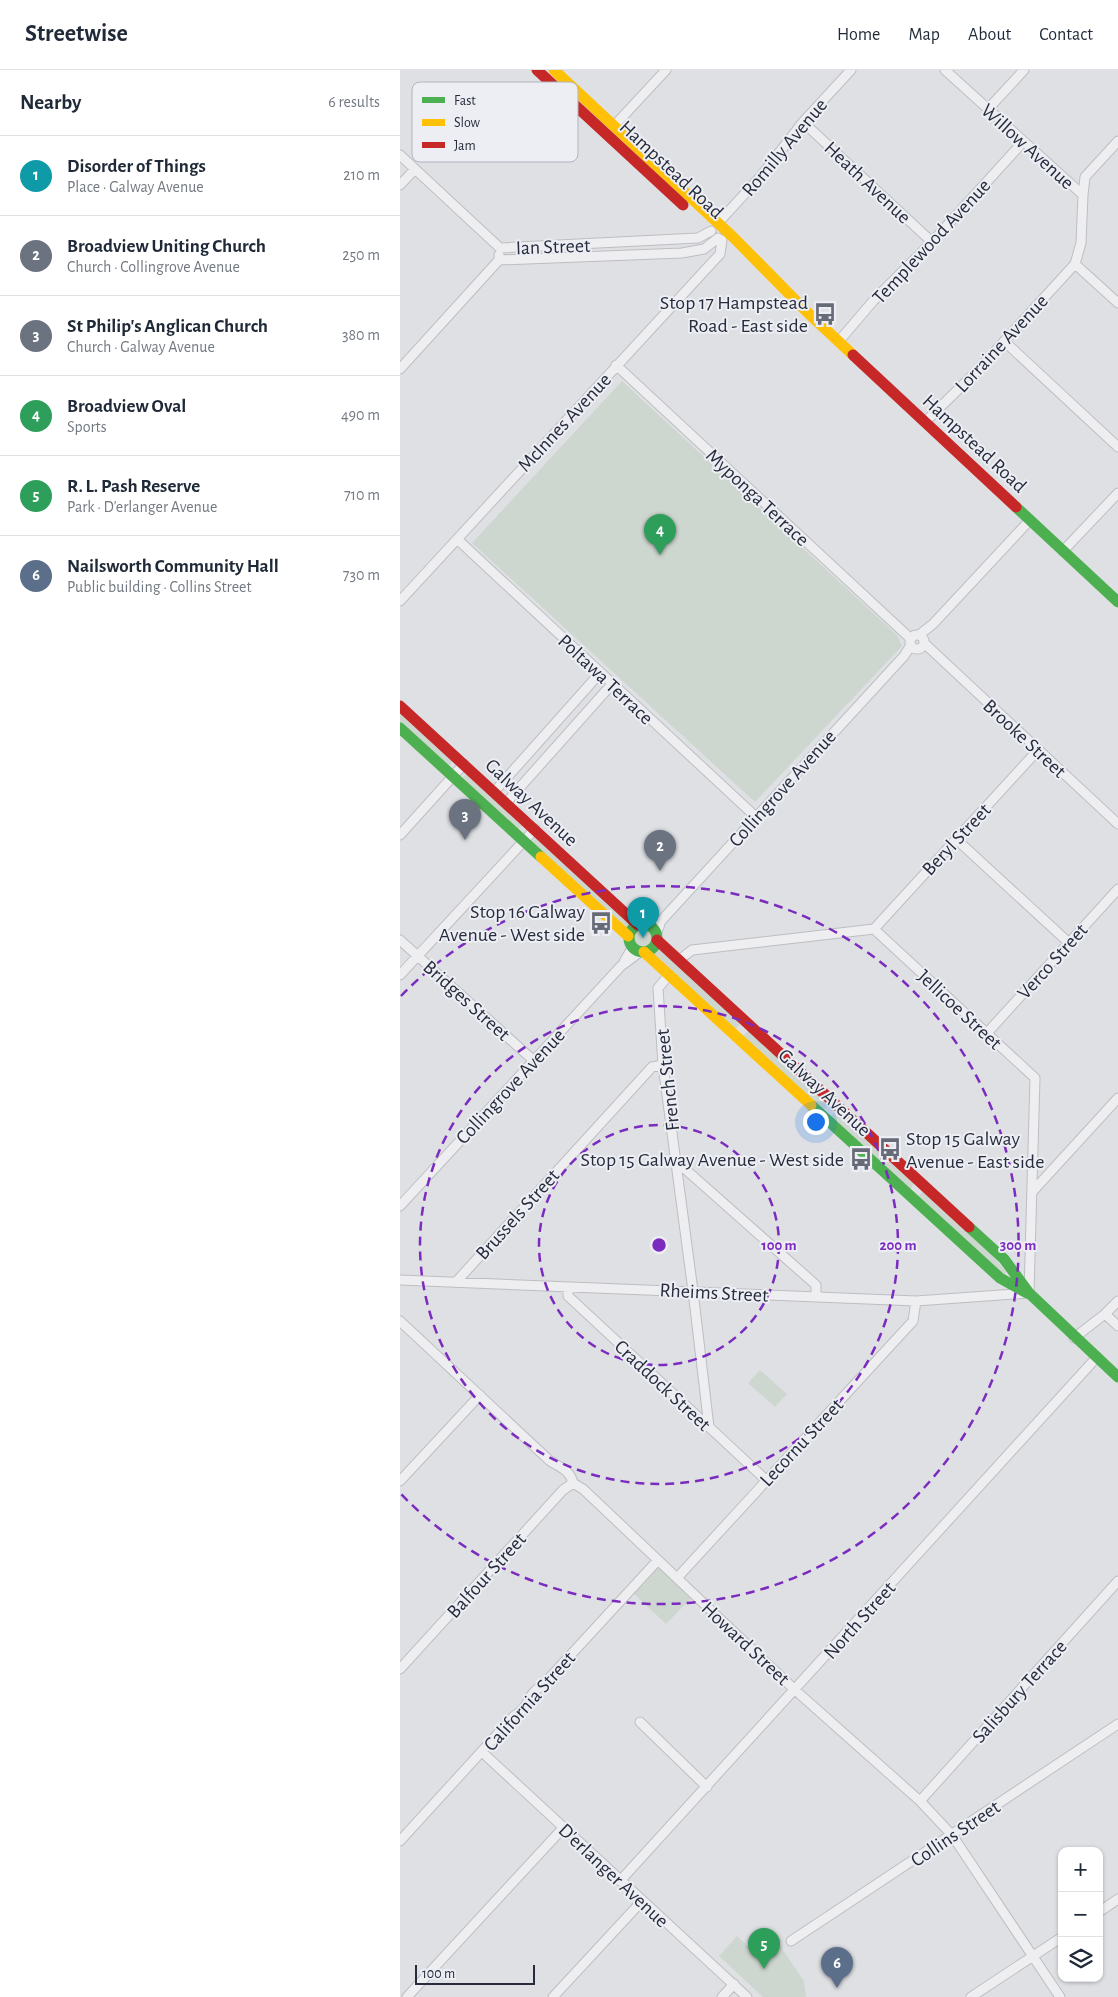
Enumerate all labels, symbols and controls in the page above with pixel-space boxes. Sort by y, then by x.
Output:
text: Streetwise [25,22,128,46]
text: Home [837,26,880,44]
text: Map [908,26,940,44]
text: About [968,26,1011,44]
text: Contact [1039,26,1093,44]
legend [412,82,578,162]
text: Nearby [20,92,81,113]
text: 6 results [328,94,380,110]
text: Fast [454,94,476,108]
street label: Romilly Avenue [738,95,831,200]
street label: Willow Avenue [977,100,1078,193]
text: Slow [454,116,481,130]
street label: Hampstead Road [616,117,727,223]
street label: Heath Avenue [820,138,914,228]
text: Jam [454,139,476,153]
text: Disorder of Things [67,157,206,176]
text: 1 [33,167,39,183]
text: 210 m [343,167,380,183]
street label: Templewood Avenue [869,175,995,308]
text: Place · Galway Avenue [67,179,204,195]
street label: Ian Street [515,236,591,258]
text: Broadview Uniting Church [67,237,266,256]
text: 2 [32,247,40,263]
text: 250 m [342,247,380,263]
text: Church · Collingrove Avenue [67,259,240,275]
street label: Lorraine Avenue [952,291,1052,396]
place label: Stop 17 Hampstead Road - East side [660,293,808,336]
bus stop icon: Stop 17 Hampstead Road - East side [812,301,838,327]
text: St Philip's Anglican Church [67,317,268,336]
text: 3 [33,327,39,343]
text: 380 m [342,327,380,343]
text: Church · Galway Avenue [67,339,215,355]
street label: McInnes Avenue [514,370,615,476]
street label: Hampstead Road [919,391,1030,497]
text: Broadview Oval [67,397,186,416]
text: 4 [32,407,40,423]
text: 490 m [341,407,380,423]
text: Sports [67,419,107,435]
street label: Myponga Terrace [702,445,813,550]
text: R. L. Pash Reserve [67,477,200,496]
text: 5 [33,487,39,503]
text: 710 m [344,487,380,503]
text: Park · D'erlanger Avenue [67,499,217,515]
pin: 4 [644,514,676,555]
text: Nailsworth Community Hall [67,557,279,576]
text: 6 [32,567,40,583]
text: 730 m [343,567,380,583]
text: Public building · Collins Street [67,579,252,595]
street label: Poltawa Terrace [554,631,657,729]
street label: Brooke Street [979,696,1070,782]
street label: Collingrove Avenue [725,726,840,851]
street label: Galway Avenue [481,755,581,850]
pin: 3 [449,799,481,840]
street label: Beryl Street [919,799,995,880]
pin: 2 [644,830,676,871]
pin: 1 [627,897,659,938]
place label: Stop 16 Galway Avenue - West side [439,902,585,945]
bus stop icon: Stop 16 Galway Avenue - West side [588,910,614,936]
street label: Verco Street [1014,920,1092,1003]
street label: Bridges Street [419,957,514,1045]
street label: Jellicoe Street [913,966,1006,1054]
street label: Collingrove Avenue [452,1025,569,1148]
street label: French Street [653,1027,683,1132]
street label: Galway Avenue [774,1045,874,1140]
your location [803,1109,829,1135]
place label: Stop 15 Galway Avenue - East side [906,1129,1044,1172]
bus stop icon: Stop 15 Galway Avenue - East side [877,1136,903,1162]
bus stop icon: Stop 15 Galway Avenue - West side [848,1146,874,1172]
place label: Stop 15 Galway Avenue - West side [581,1150,844,1170]
street label: Brussels Street [472,1165,564,1264]
centre of rings [650,1236,668,1254]
text: 100 m [761,1238,797,1253]
text: 200 m [879,1238,917,1253]
text: 300 m [1000,1238,1036,1253]
street label: Rheims Street [659,1280,770,1306]
street label: Craddock Street [610,1336,715,1435]
street label: Lecornu Street [756,1394,848,1490]
street label: Balfour Street [443,1529,530,1622]
street label: North Street [820,1578,900,1663]
street label: Howard Street [697,1598,794,1690]
street label: Salisbury Terrace [969,1636,1071,1747]
street label: California Street [480,1648,580,1755]
street label: Collins Street [907,1796,1004,1871]
street label: D'erlanger Avenue [554,1820,672,1932]
map controls [1058,1847,1103,1982]
button: + [1058,1847,1103,1892]
button: − [1058,1892,1103,1937]
pin: 5 [748,1928,780,1969]
button: layers [1058,1937,1103,1982]
pin: 6 [821,1947,853,1988]
scale bar [415,1962,535,1985]
text: 100 m [422,1967,455,1981]

